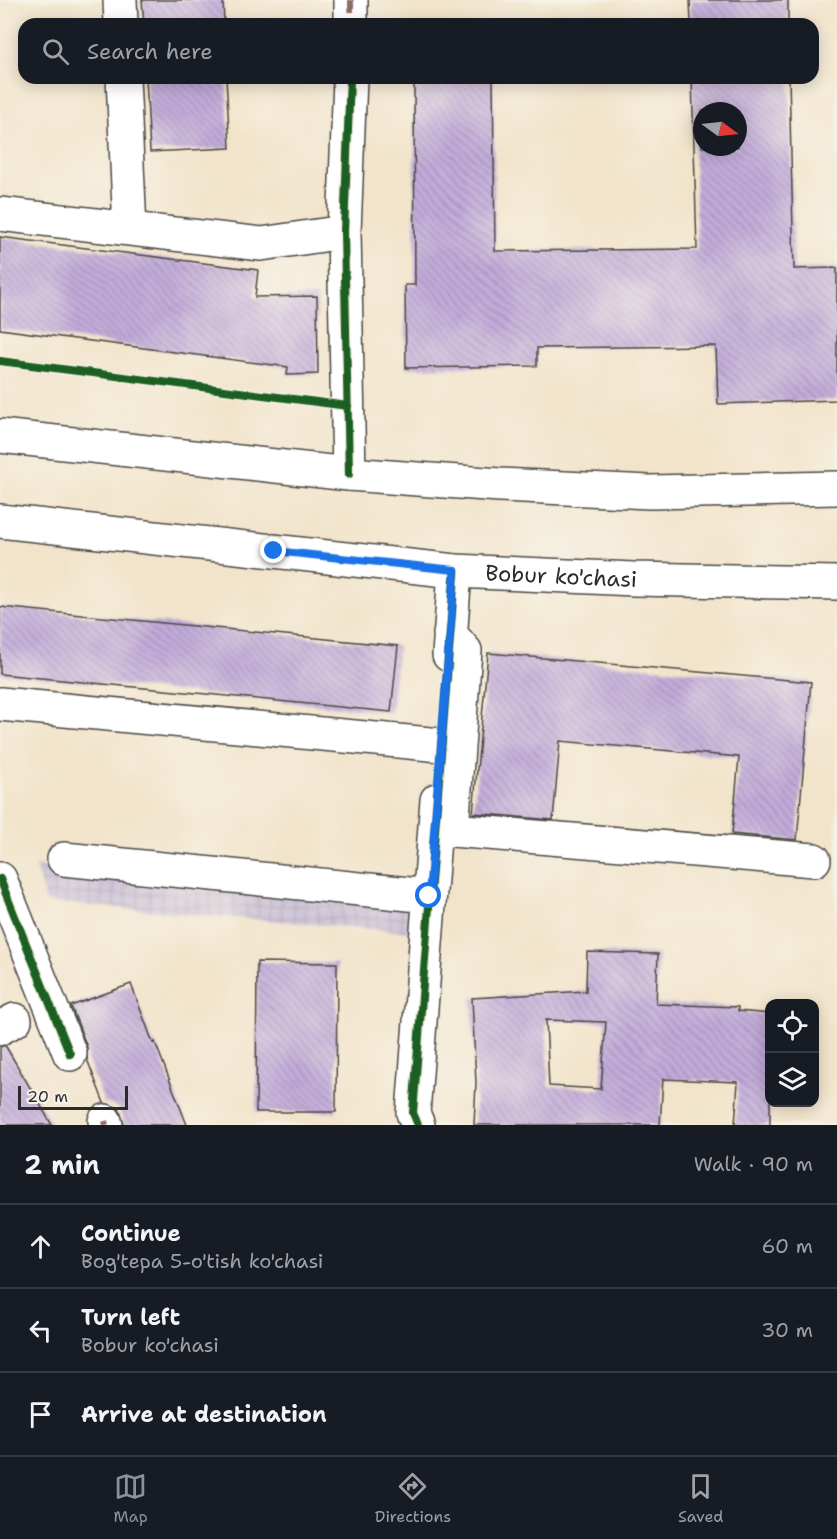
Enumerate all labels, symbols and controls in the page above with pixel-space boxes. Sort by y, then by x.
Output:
search box [18,18,819,84]
icon: search [39,35,72,68]
text: Search here [87,37,213,66]
north arrow [693,102,747,156]
route end [260,537,286,563]
street label: Bobur ko'chasi [485,558,638,594]
route start [415,882,441,908]
map controls [765,999,819,1107]
button: locate [765,999,819,1053]
button: layers [765,1053,819,1107]
scale bar [18,1083,128,1110]
text: 20 m [27,1086,68,1107]
text: 2 min [24,1147,100,1182]
text: Walk · 90 m [694,1151,813,1177]
text: Continue [81,1219,181,1248]
icon: ahead [24,1230,57,1263]
text: 60 m [761,1233,813,1259]
text: Bog'tepa 5-o'tish ko'chasi [81,1248,324,1274]
text: Turn left [81,1303,180,1332]
icon: left [24,1314,57,1347]
text: 30 m [761,1317,813,1343]
text: Bobur ko'chasi [81,1332,219,1358]
icon: arrive [24,1398,57,1431]
text: Arrive at destination [81,1400,327,1429]
tab: Map [114,1470,148,1527]
tab: Directions [375,1470,451,1527]
tab: Saved [678,1470,724,1527]

